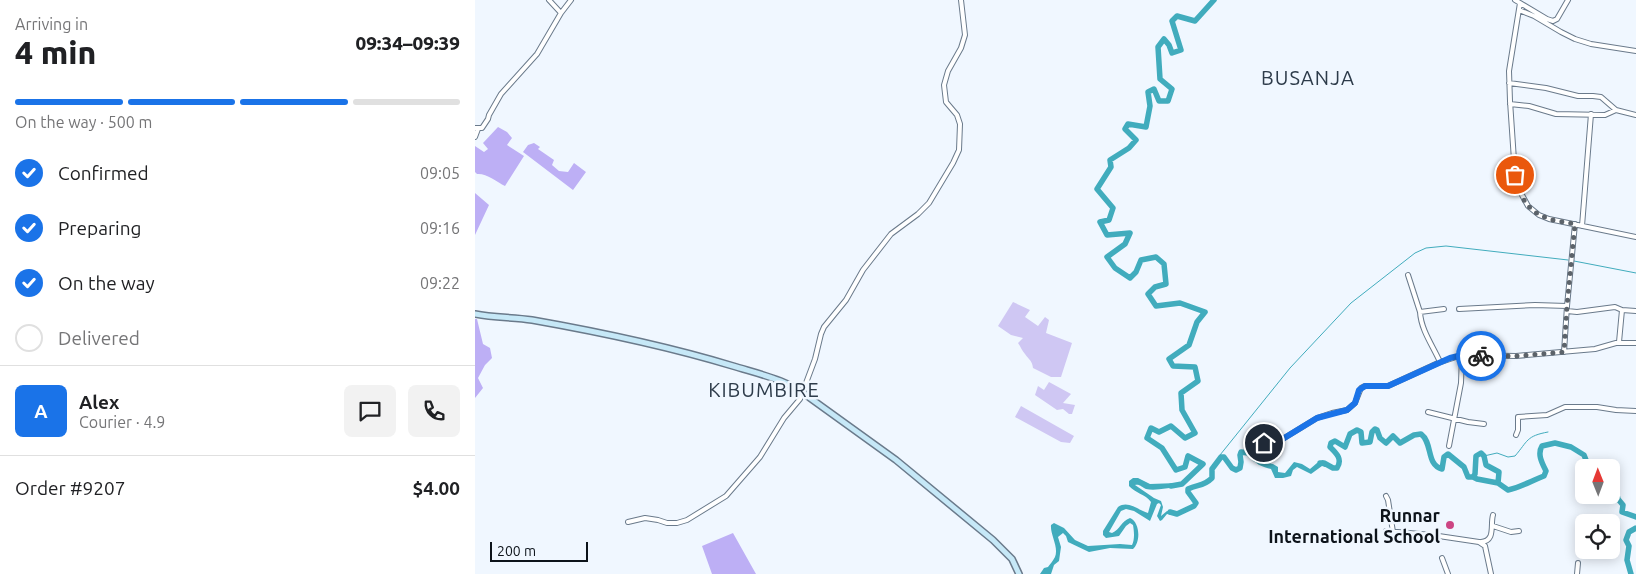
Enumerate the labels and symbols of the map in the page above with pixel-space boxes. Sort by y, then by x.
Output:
district label: BUSANJA [1261,66,1355,89]
pin [1494,154,1536,196]
courier [1456,331,1506,381]
district label: KIBUMBIRE [708,378,820,401]
pin [1243,422,1285,464]
north arrow [1575,459,1620,504]
place label: Runnar International School [1268,505,1441,546]
marker: Runnar International School [1444,519,1456,531]
scale bar [490,539,587,562]

